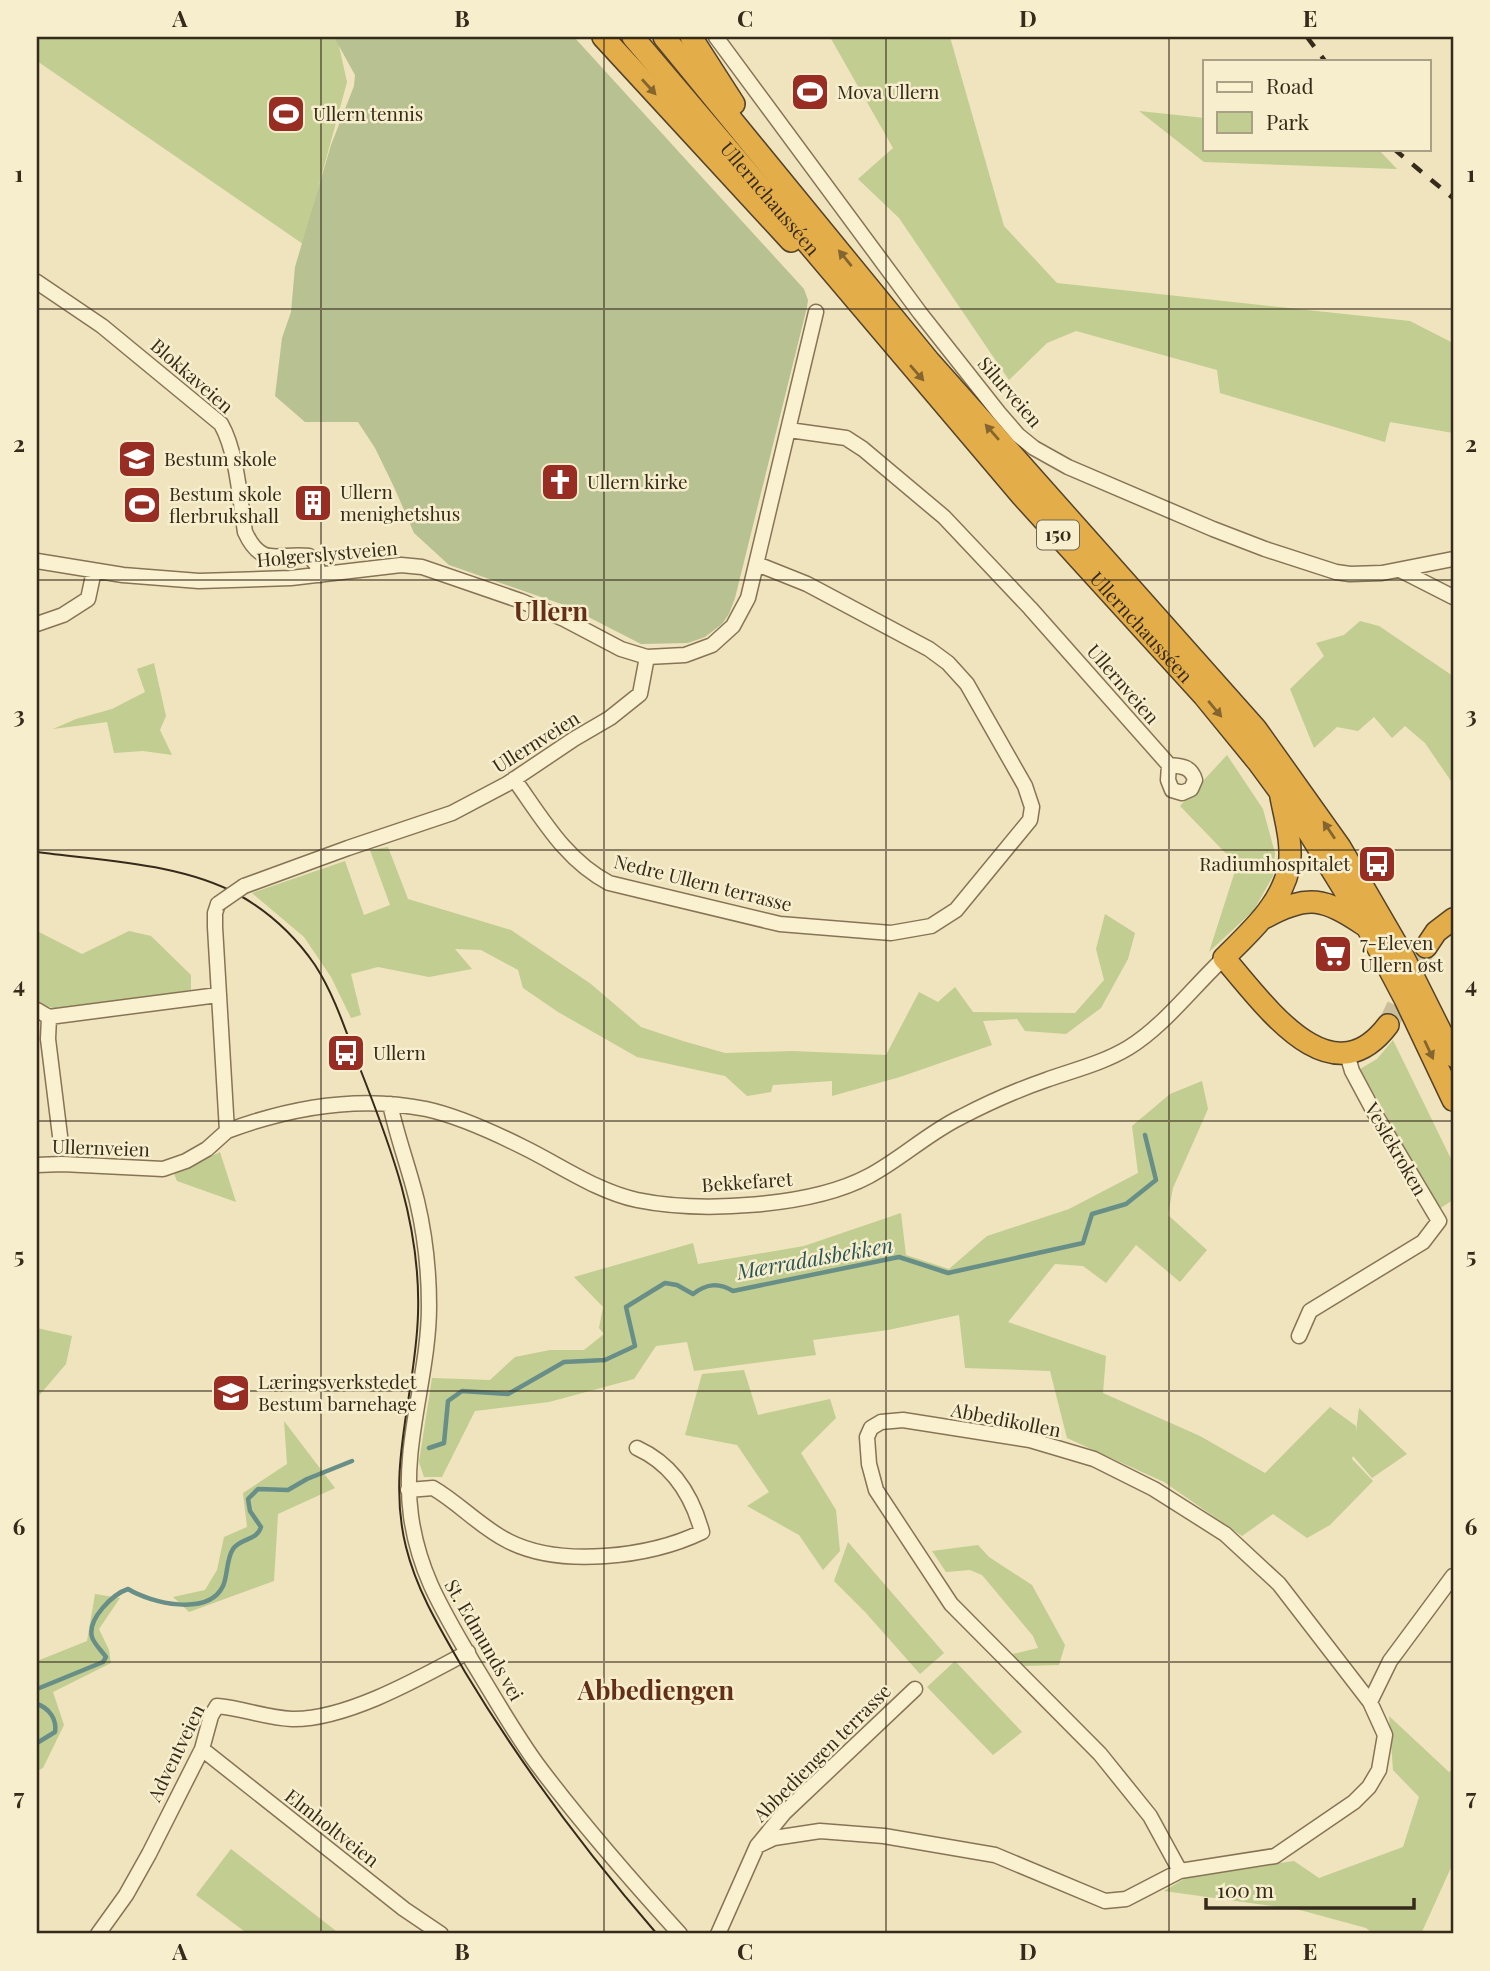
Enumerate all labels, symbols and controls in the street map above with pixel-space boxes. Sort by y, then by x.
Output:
text: A [171,2,188,33]
text: B [454,2,470,33]
text: C [737,2,753,33]
text: D [1019,2,1037,33]
text: E [1303,2,1317,33]
legend [1203,60,1430,150]
sports icon: Mova Ullern [789,71,831,113]
text: Road [1266,71,1314,99]
one-way arrow [640,78,656,95]
place label: Mova Ullern [837,78,940,104]
sports icon: Ullern tennis [265,93,307,135]
place label: Ullern tennis [313,100,423,126]
text: Park [1266,107,1310,135]
street label: Ullernchausséen [715,136,827,261]
text: 1 [15,157,24,188]
text: 1 [1467,157,1476,188]
one-way arrow [838,250,853,268]
street label: Blokkaveien [146,332,240,419]
street label: Silurveien [973,350,1049,433]
one-way arrow [909,365,924,382]
one-way arrow [985,424,1000,441]
text: 2 [13,427,25,458]
text: 2 [1465,427,1477,458]
school or university icon: Bestum skole [116,438,158,480]
place label: Bestum skole [164,445,277,471]
church icon: Ullern kirke [539,461,581,503]
place label: Ullern kirke [587,468,688,494]
place label: Ullern menighetshus [340,478,460,526]
place label: Bestum skole flerbrukshall [169,480,282,528]
building icon: Ullern menighetshus [292,482,334,524]
sports icon: Bestum skole flerbrukshall [121,484,163,526]
road number: 150 [1037,520,1079,550]
street label: Holgerslystveien [255,534,399,572]
street label: Ullernchausséen [1085,565,1200,688]
district label: Ullern [514,593,588,628]
street label: Ullernveien [1082,638,1166,729]
text: 3 [13,698,25,729]
text: 3 [1465,698,1477,729]
one-way arrow [1207,699,1222,717]
street label: Ullernveien [487,704,584,778]
one-way arrow [1322,821,1336,839]
bus stop icon: Radiumhospitalet [1356,843,1398,885]
street label: Nedre Ullern terrasse [611,847,795,917]
place label: Radiumhospitalet [1199,850,1350,876]
place label: 7-Eleven Ullern øst [1360,929,1443,977]
supermarket icon: 7-Eleven Ullern øst [1312,933,1354,975]
text: 4 [13,968,25,999]
text: 4 [1465,968,1477,999]
bus stop icon: Ullern [325,1032,367,1074]
place label: Ullern [373,1039,426,1065]
one-way arrow [1424,1039,1435,1060]
street label: Veslekroken [1359,1096,1434,1200]
street label: Ullernveien [52,1132,151,1162]
street label: Bekkefaret [701,1165,794,1197]
water label: Mærradalsbekken [733,1229,895,1285]
text: 5 [14,1239,24,1270]
text: 5 [1466,1239,1476,1270]
place label: Læringsverkstedet Bestum barnehage [258,1368,417,1416]
school or university icon: Læringsverkstedet Bestum barnehage [210,1372,252,1414]
street label: Abbedikollen [948,1395,1064,1443]
text: 6 [13,1510,26,1541]
text: 6 [1465,1510,1478,1541]
street label: St. Edmunds vei [439,1574,530,1705]
district label: Abbediengen [577,1672,734,1707]
street label: Abbediengen terrasse [746,1678,896,1828]
street label: Adventveien [140,1699,210,1806]
text: 7 [14,1780,25,1811]
text: 7 [1466,1780,1477,1811]
street label: Elmholtveien [280,1782,386,1873]
scale bar [1206,1866,1415,1910]
text: 100 m [1217,1875,1274,1903]
text: A [171,1935,188,1966]
text: B [454,1935,470,1966]
text: C [737,1935,753,1966]
text: D [1019,1935,1037,1966]
text: E [1303,1935,1317,1966]

